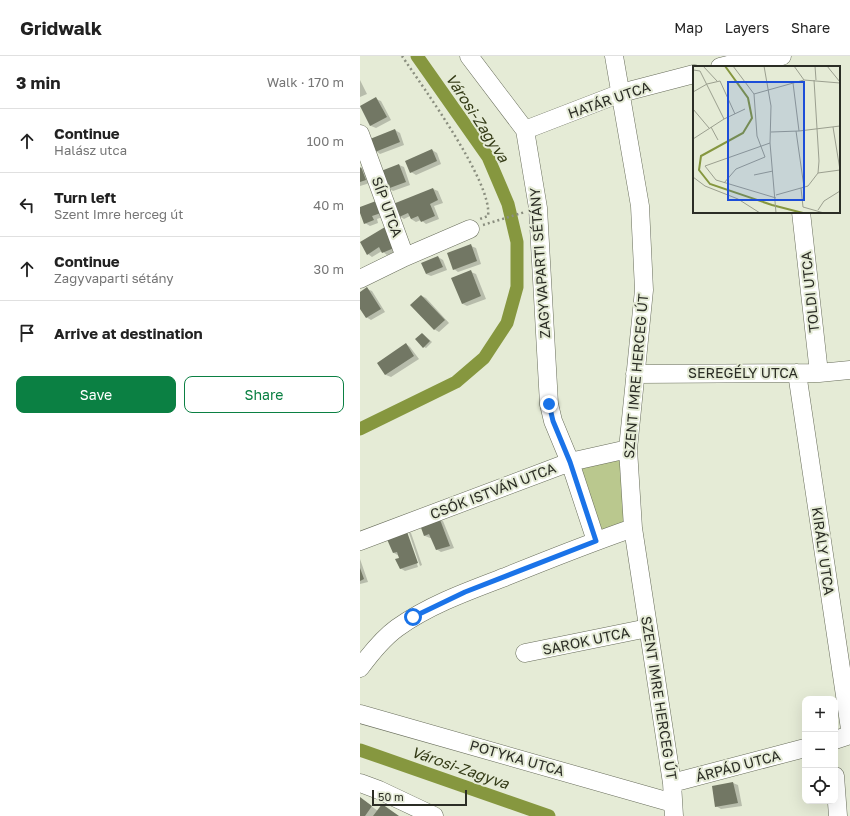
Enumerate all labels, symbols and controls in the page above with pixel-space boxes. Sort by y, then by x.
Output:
text: Gridwalk [20,16,102,39]
text: Map [674,19,703,36]
text: Layers [725,19,769,36]
text: Share [791,19,830,36]
inset map [693,66,840,213]
water label: Városi-Zagyva [442,70,513,166]
text: 3 min [16,72,60,93]
text: Walk · 170 m [267,74,344,90]
street label: HATÁR UTCA [565,77,653,122]
text: Continue [54,124,120,142]
icon: ahead [16,130,38,152]
text: 100 m [307,133,344,149]
text: Halász utca [54,142,127,158]
street label: SÍP UTCA [369,174,406,240]
street label: ZAGYVAPARTI SÉTÁNY [526,187,553,339]
text: Turn left [54,188,116,206]
icon: left [16,194,38,216]
text: 40 m [313,197,344,213]
text: Szent Imre herceg út [54,206,183,222]
street label: TOLDI UTCA [797,250,822,334]
text: Continue [54,252,120,270]
icon: ahead [16,258,38,280]
text: 30 m [314,261,344,277]
text: Zagyvaparti sétány [54,270,174,286]
street label: SZENT IMRE HERCEG ÚT [620,292,651,459]
icon: arrive [16,322,38,344]
text: Arrive at destination [54,324,203,342]
street label: SEREGÉLY UTCA [688,364,799,381]
button: Save [16,376,176,413]
button: Share [184,376,344,413]
route end [540,395,558,413]
street label: CSÓK ISTVÁN UTCA [428,459,559,522]
street label: KIRÁLY UTCA [809,506,838,597]
route start [404,608,422,626]
street label: SZENT IMRE HERCEG ÚT [638,615,681,781]
street label: SAROK UTCA [541,623,632,658]
map controls [802,696,838,804]
button: + [802,696,838,732]
button: − [802,732,838,768]
street label: POTYKA UTCA [468,736,567,779]
water label: Városi-Zagyva [409,742,512,793]
street label: ÁRPÁD UTCA [694,746,783,785]
button: locate [802,768,838,804]
scale bar [372,788,467,807]
text: 50 m [378,790,404,803]

